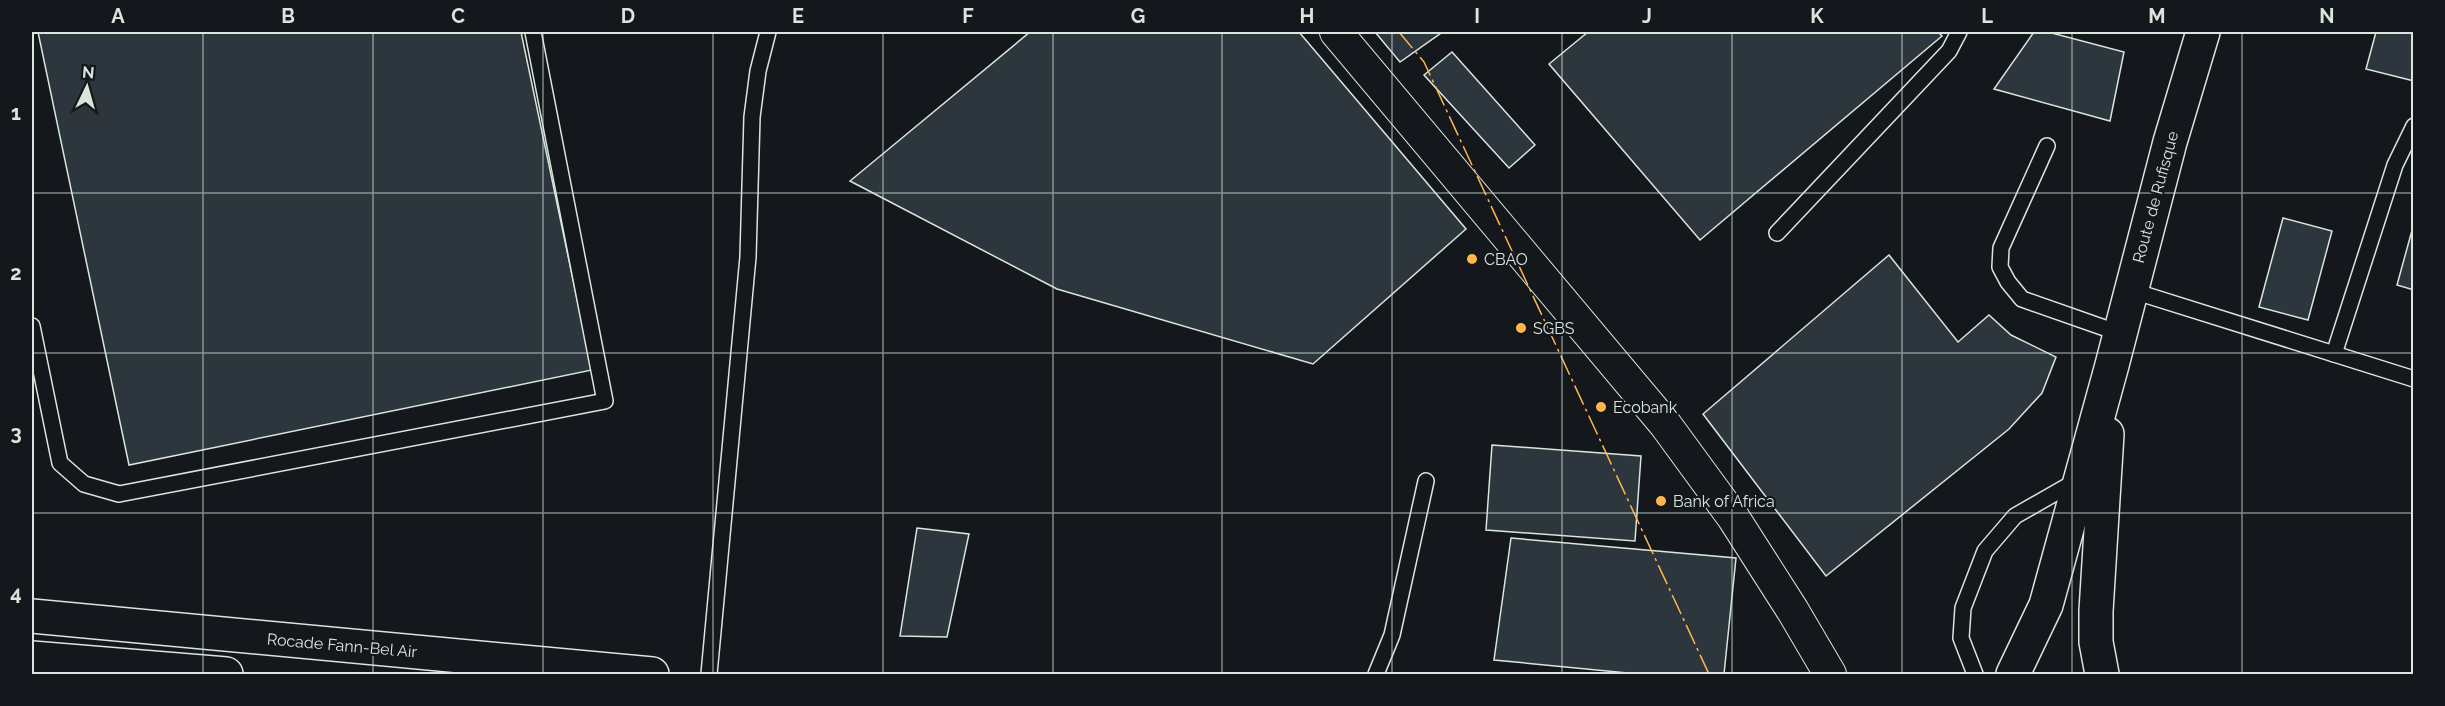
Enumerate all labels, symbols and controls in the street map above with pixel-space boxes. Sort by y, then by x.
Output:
text: A [111,4,125,28]
text: B [281,4,295,28]
text: C [451,4,465,28]
text: D [621,4,635,28]
text: E [792,4,804,28]
text: F [962,4,974,28]
text: G [1131,4,1145,28]
text: H [1300,4,1314,28]
text: I [1474,4,1480,28]
text: J [1642,4,1652,28]
text: K [1810,4,1824,28]
text: L [1981,4,1993,28]
text: M [2148,4,2166,28]
text: N [2319,4,2335,28]
north arrow [57,57,117,117]
text: N [81,63,95,83]
text: 1 [11,101,21,125]
street label: Route de Rufisque [2129,129,2182,265]
place label: CBAO [1484,250,1528,269]
marker: CBAO [1465,252,1479,266]
text: 2 [10,261,22,285]
place label: SGBS [1533,319,1575,338]
marker: SGBS [1514,321,1528,335]
place label: Ecobank [1613,398,1678,417]
marker: Ecobank [1594,400,1608,414]
text: 3 [10,421,22,445]
place label: Bank of Africa [1673,492,1775,511]
marker: Bank of Africa [1654,494,1668,508]
text: 4 [10,581,22,605]
street label: Rocade Fann-Bel Air [266,629,418,662]

